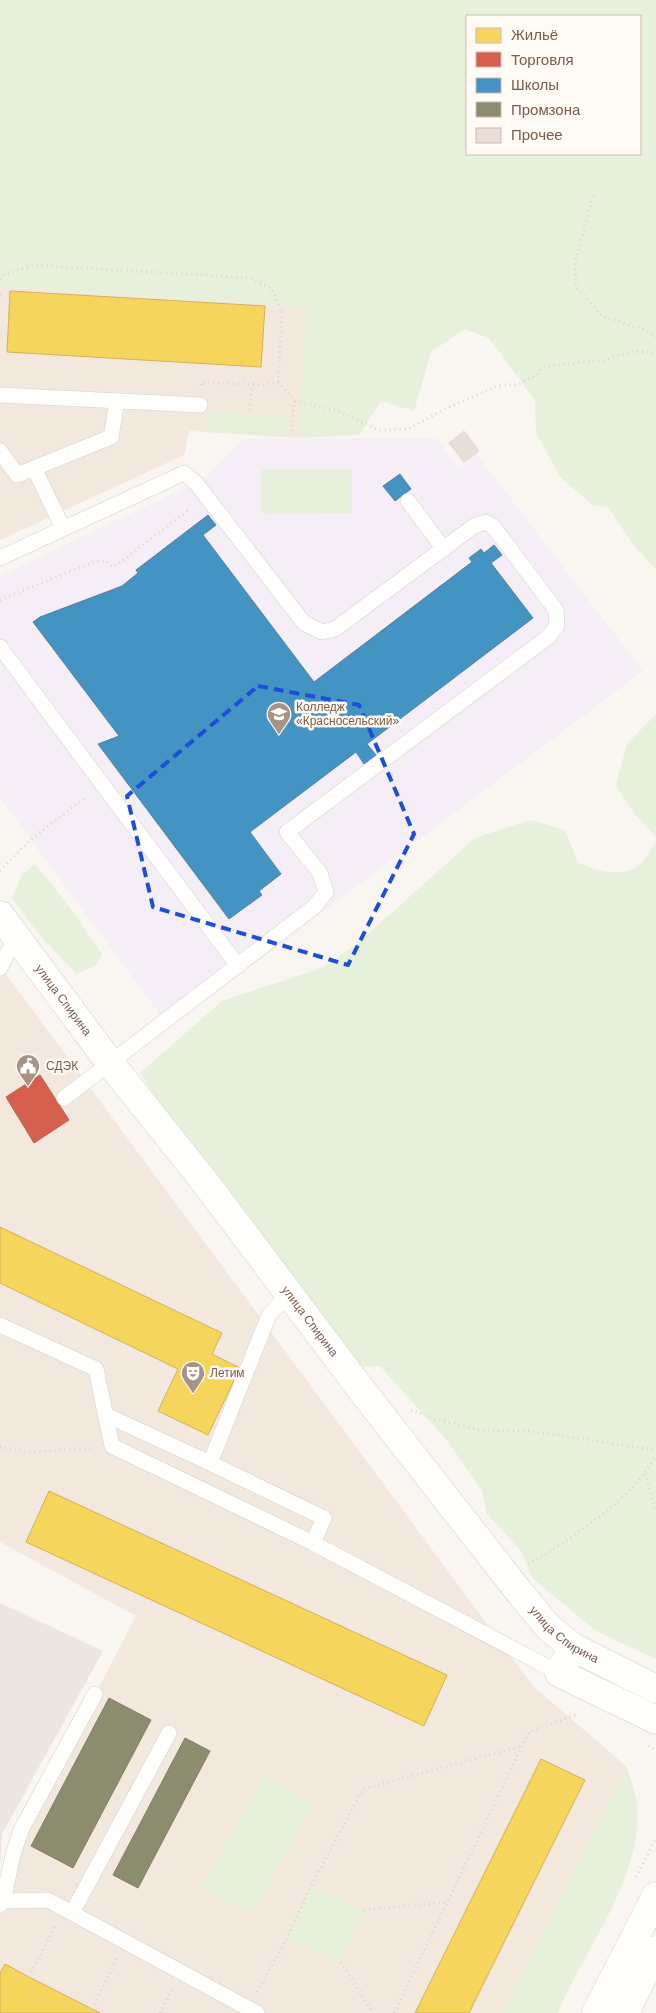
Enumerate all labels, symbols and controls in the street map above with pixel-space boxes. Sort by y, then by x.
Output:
legend [466,15,641,155]
text: Жильё [511,26,558,43]
text: Торговля [511,51,574,68]
text: Школы [511,76,559,93]
text: Промзона [511,101,581,118]
text: Прочее [511,126,563,143]
place label: Колледж «Красносельский» [296,700,399,728]
school or university icon: Колледж «Красносельский» [266,701,292,735]
street label: улица Спирина [32,962,94,1039]
public building icon: СДЭК [15,1053,41,1087]
place label: СДЭК [46,1059,78,1073]
street label: улица Спирина [279,1283,341,1360]
theatre icon: Летим [180,1360,206,1394]
place label: Летим [210,1366,245,1380]
street label: улица Спирина [527,1603,601,1666]

